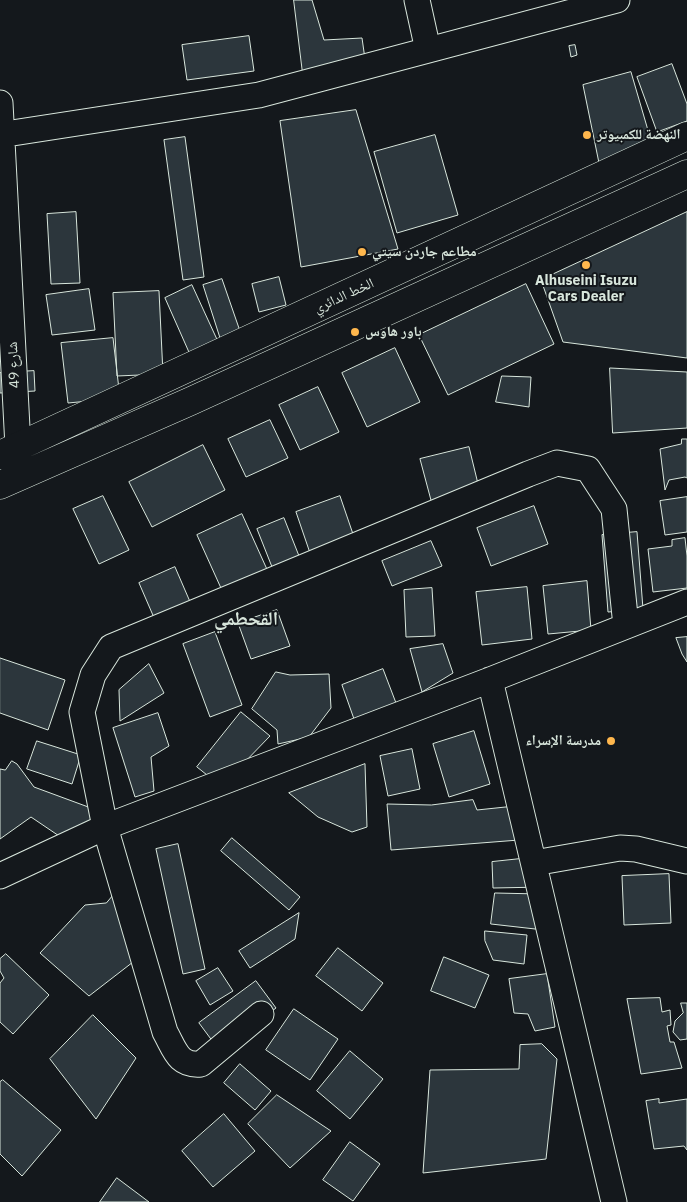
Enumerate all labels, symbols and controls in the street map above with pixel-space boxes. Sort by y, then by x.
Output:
place label: النهضة للكمبيوتر [597,127,680,143]
marker: النهضة للكمبيوتر [581,129,593,141]
place label: مطاعم جاردن سيتي [372,244,477,260]
marker: مطاعم جاردن سيتي [356,246,368,258]
marker: Alhuseini Isuzu Cars Dealer [580,259,592,271]
place label: Alhuseini Isuzu Cars Dealer [535,273,637,306]
street label: الخط الدائري [311,275,377,317]
place label: باور هاوس [365,324,421,340]
marker: باور هاوس [349,326,361,338]
street label: شارع 49 [4,341,24,389]
district label: القحطمي [214,609,278,631]
place label: مدرسة الإسراء [525,733,601,749]
marker: مدرسة الإسراء [605,735,617,747]

